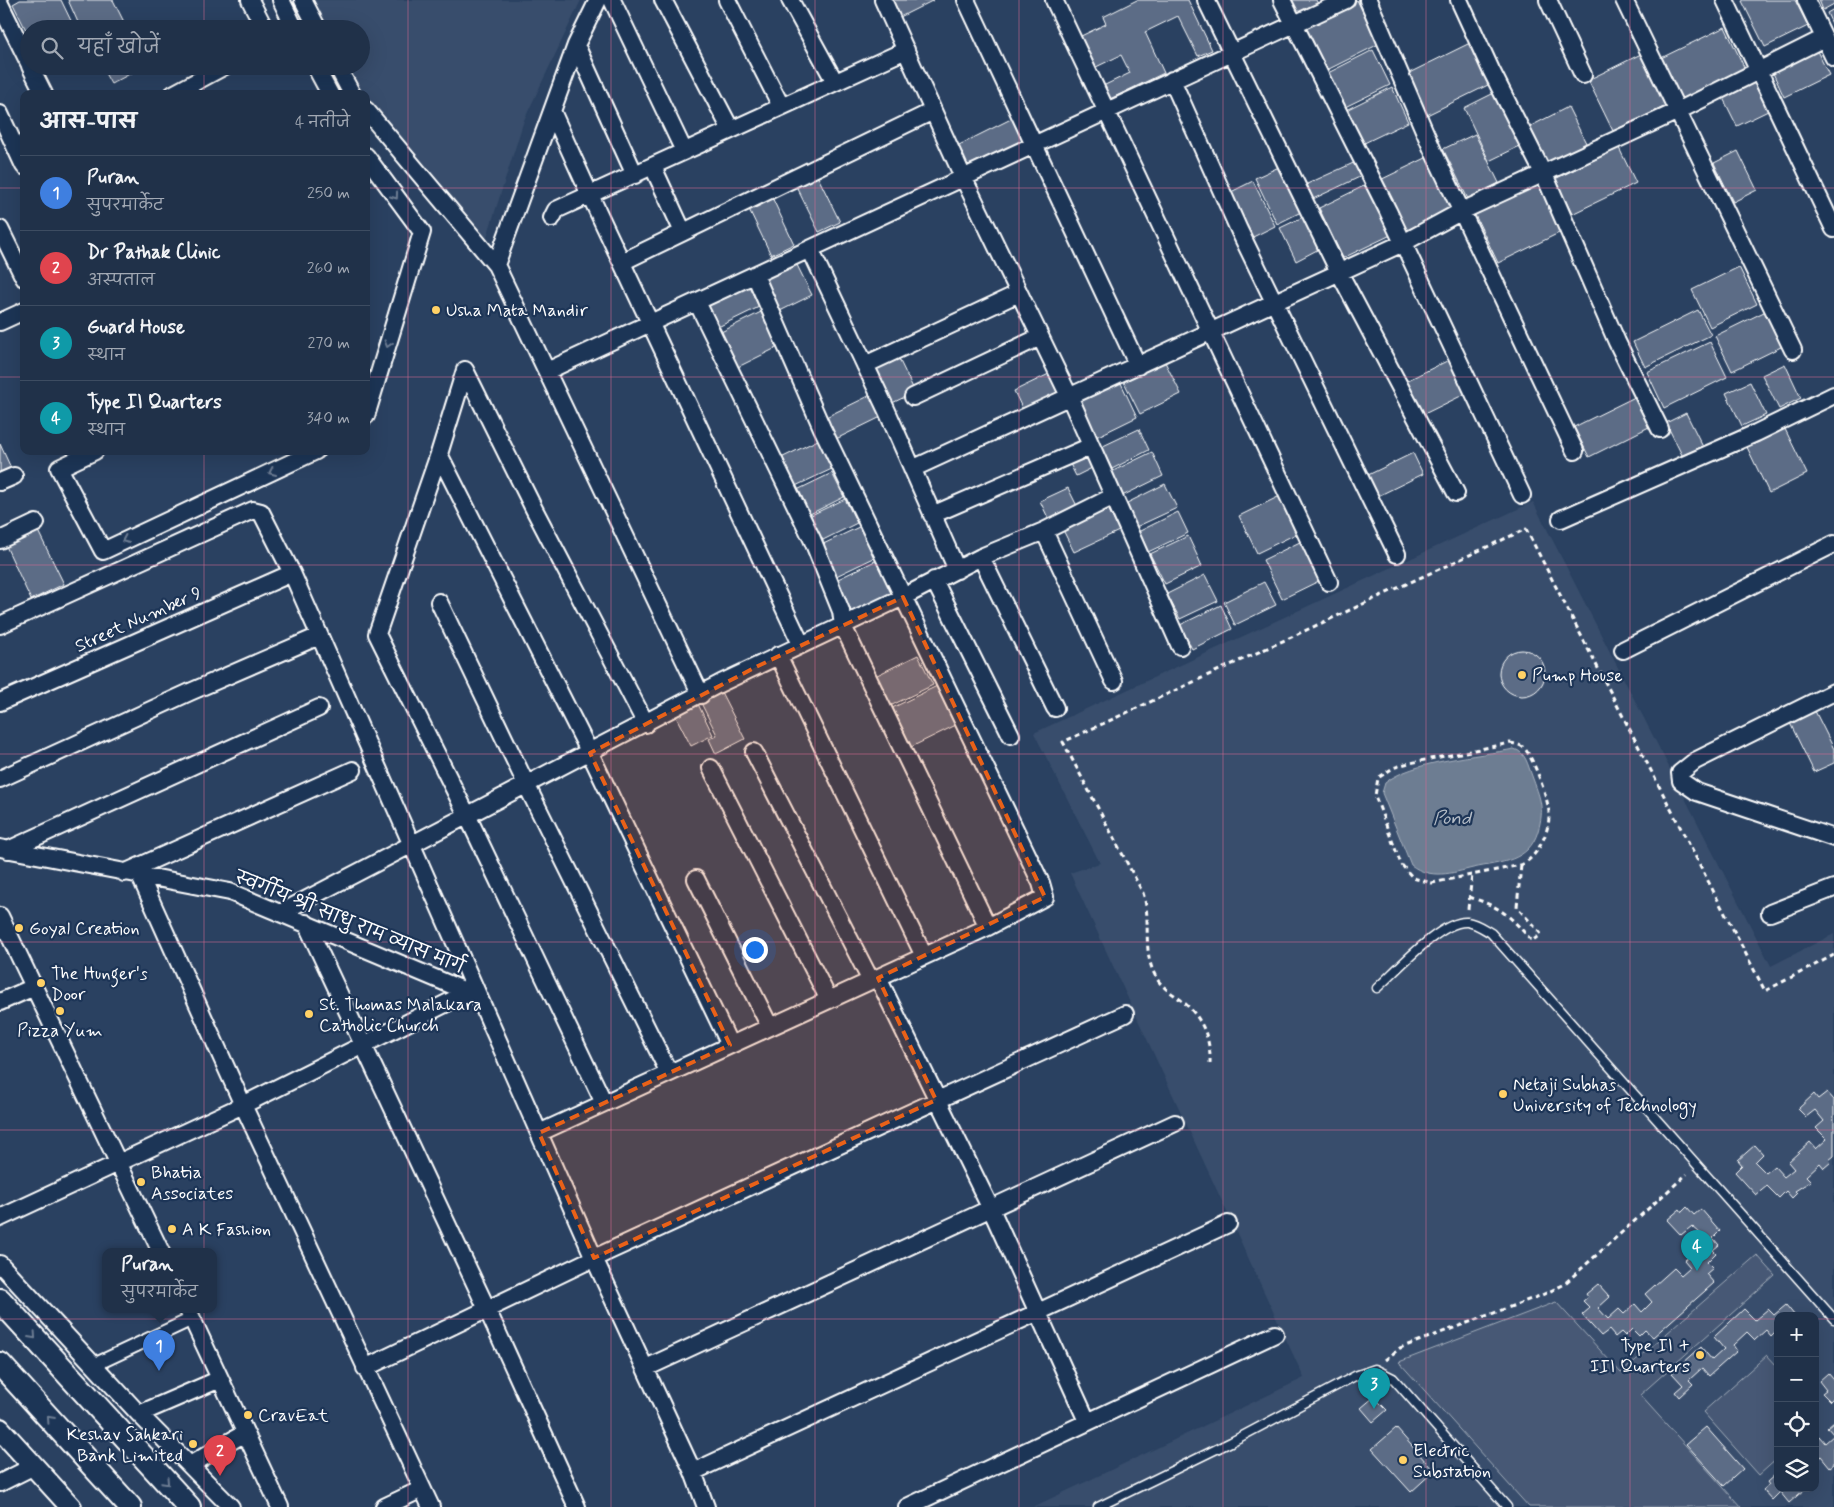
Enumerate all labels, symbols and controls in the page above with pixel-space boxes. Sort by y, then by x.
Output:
search box [20,20,370,75]
icon: search [38,34,66,62]
text: यहाँ खोजें [78,35,160,60]
text: आस-पास [40,108,137,136]
text: 4 नतीजे [295,112,350,133]
text: Puran [87,165,139,190]
text: 1 [52,183,60,204]
text: 250 m [307,183,350,204]
one-way arrow [389,190,398,200]
text: सुपरमार्केट [87,195,164,216]
text: Dr Pathak Clinic [87,240,221,265]
text: 2 [52,258,60,279]
text: 260 m [307,258,350,279]
text: अस्पताल [87,270,155,291]
place label: Usha Mata Mandir [446,299,588,323]
marker: Usha Mata Mandir [430,304,442,316]
text: Guard House [87,315,185,340]
text: 3 [52,333,60,354]
text: 270 m [307,333,350,354]
one-way arrow [383,340,393,348]
text: स्थान [87,345,125,366]
text: Type II Quarters [87,390,222,415]
text: 4 [51,408,61,429]
text: 340 m [306,408,350,429]
text: स्थान [87,420,125,441]
one-way arrow [268,466,277,476]
one-way arrow [121,534,130,545]
street label: Street Number 9 [71,581,206,659]
place label: Pump House [1532,664,1623,688]
marker: Pump House [1516,669,1528,681]
water label: Pond [1433,806,1473,831]
street label: स्वर्गीय श्री साधु राम व्यास मार्ग [230,863,470,981]
place label: Goyal Creation [29,917,139,941]
marker: Goyal Creation [13,922,25,934]
your location [742,937,768,963]
place label: The Hunger's Door [51,962,148,1007]
marker: The Hunger's Door [35,977,47,989]
place label: St. Thomas Malakara Catholic Church [319,993,482,1038]
marker: Pizza Yum [54,1005,66,1017]
marker: St. Thomas Malakara Catholic Church [303,1008,315,1020]
place label: Pizza Yum [17,1019,103,1043]
place label: Netaji Subhas University of Technology [1513,1073,1697,1119]
marker: Netaji Subhas University of Technology [1497,1088,1509,1100]
place label: Bhatia Associates [151,1161,233,1206]
marker: Bhatia Associates [135,1176,147,1188]
place label: A K Fashion [182,1218,271,1242]
marker: A K Fashion [166,1223,178,1235]
pin: 4 [1681,1230,1713,1271]
popup [102,1248,217,1313]
text: Puran [121,1252,173,1277]
text: सुपरमार्केट [121,1282,198,1303]
map controls [1774,1312,1819,1492]
button: + [1774,1312,1819,1357]
one-way arrow [27,1330,36,1339]
pin: 1 [143,1330,175,1371]
place label: Type II + III Quarters [1590,1334,1690,1379]
marker: Type II + III Quarters [1694,1349,1706,1361]
button: − [1774,1357,1819,1402]
pin: 3 [1358,1368,1390,1409]
button: locate [1774,1402,1819,1447]
place label: CravEat [258,1404,329,1428]
marker: CravEat [242,1409,254,1421]
one-way arrow [47,1416,56,1425]
place label: Keshav Sahkari Bank Limited [66,1423,183,1468]
pin: 2 [204,1435,236,1476]
marker: Keshav Sahkari Bank Limited [187,1438,199,1450]
place label: Electric Substation [1413,1439,1491,1484]
button: layers [1774,1447,1819,1492]
marker: Electric Substation [1397,1454,1409,1466]
one-way arrow [160,1476,169,1485]

